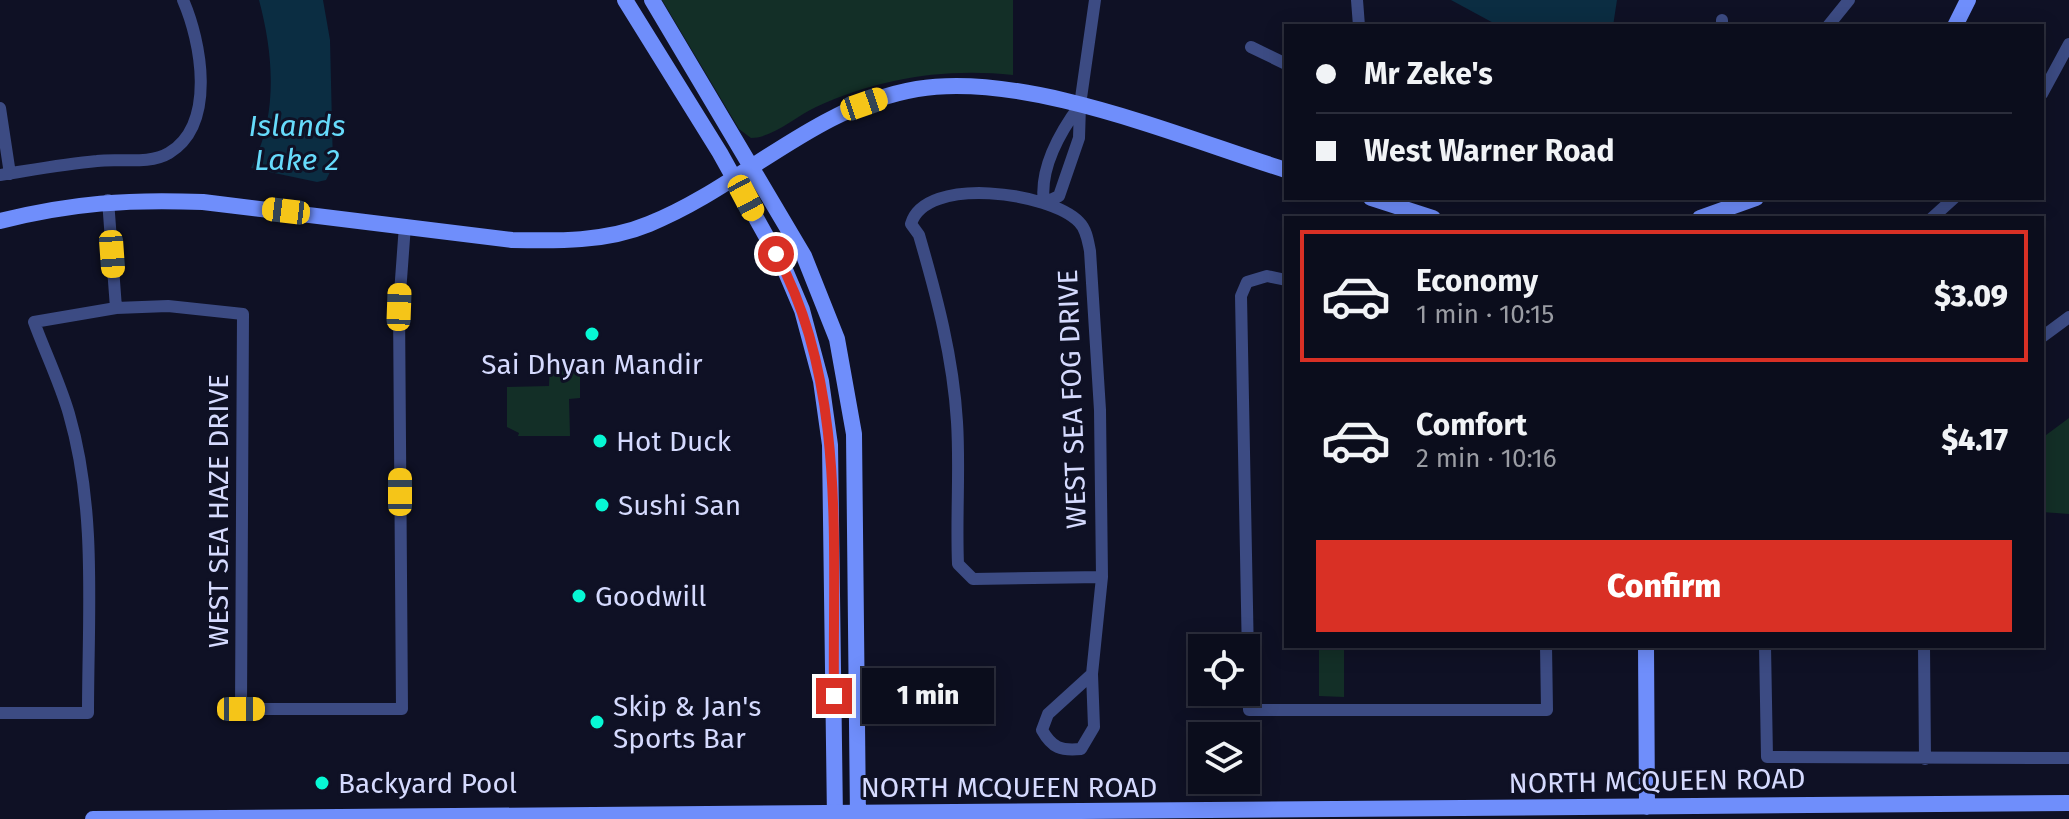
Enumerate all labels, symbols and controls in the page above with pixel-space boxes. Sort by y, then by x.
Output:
text: Mr Zeke's [1364,56,1493,92]
car [837,85,891,123]
water label: Islands Lake 2 [249,108,346,178]
text: West Warner Road [1364,133,1615,169]
car [724,171,768,225]
car [261,196,311,226]
car [98,229,126,279]
route start [758,236,794,272]
icon: car [1320,260,1392,332]
text: Economy [1416,263,1538,299]
street label: WEST SEA FOG DRIVE [1051,269,1093,529]
text: $3.09 [1934,278,2008,314]
car [386,283,412,331]
text: 1 min · 10:15 [1416,299,1554,330]
marker: Sai Dhyan Mandir [583,325,601,343]
place label: Sai Dhyan Mandir [481,348,703,381]
street label: WEST SEA HAZE DRIVE [202,374,235,648]
icon: car [1320,404,1392,476]
text: Comfort [1416,407,1527,443]
text: $4.17 [1941,422,2008,458]
place label: Hot Duck [616,425,732,458]
marker: Hot Duck [591,432,609,450]
text: 2 min · 10:16 [1416,443,1557,474]
car [388,468,412,516]
place label: Sushi San [618,489,741,522]
marker: Sushi San [593,496,611,514]
button: Confirm [1316,540,2012,632]
place label: Goodwill [595,580,707,613]
marker: Goodwill [570,587,588,605]
map controls [1188,634,1260,794]
button: locate [1188,634,1260,706]
callout: 1 min [862,668,994,724]
route end [816,678,852,714]
text: 1 min [897,680,959,711]
place label: Skip & Jan's Sports Bar [613,690,761,755]
car [217,697,265,721]
marker: Skip & Jan's Sports Bar [588,713,606,731]
button: layers [1188,722,1260,794]
street label: NORTH MCQUEEN ROAD [1508,762,1806,800]
place label: Backyard Pool [338,767,517,800]
street label: NORTH MCQUEEN ROAD [861,771,1157,804]
marker: Backyard Pool [313,774,331,792]

